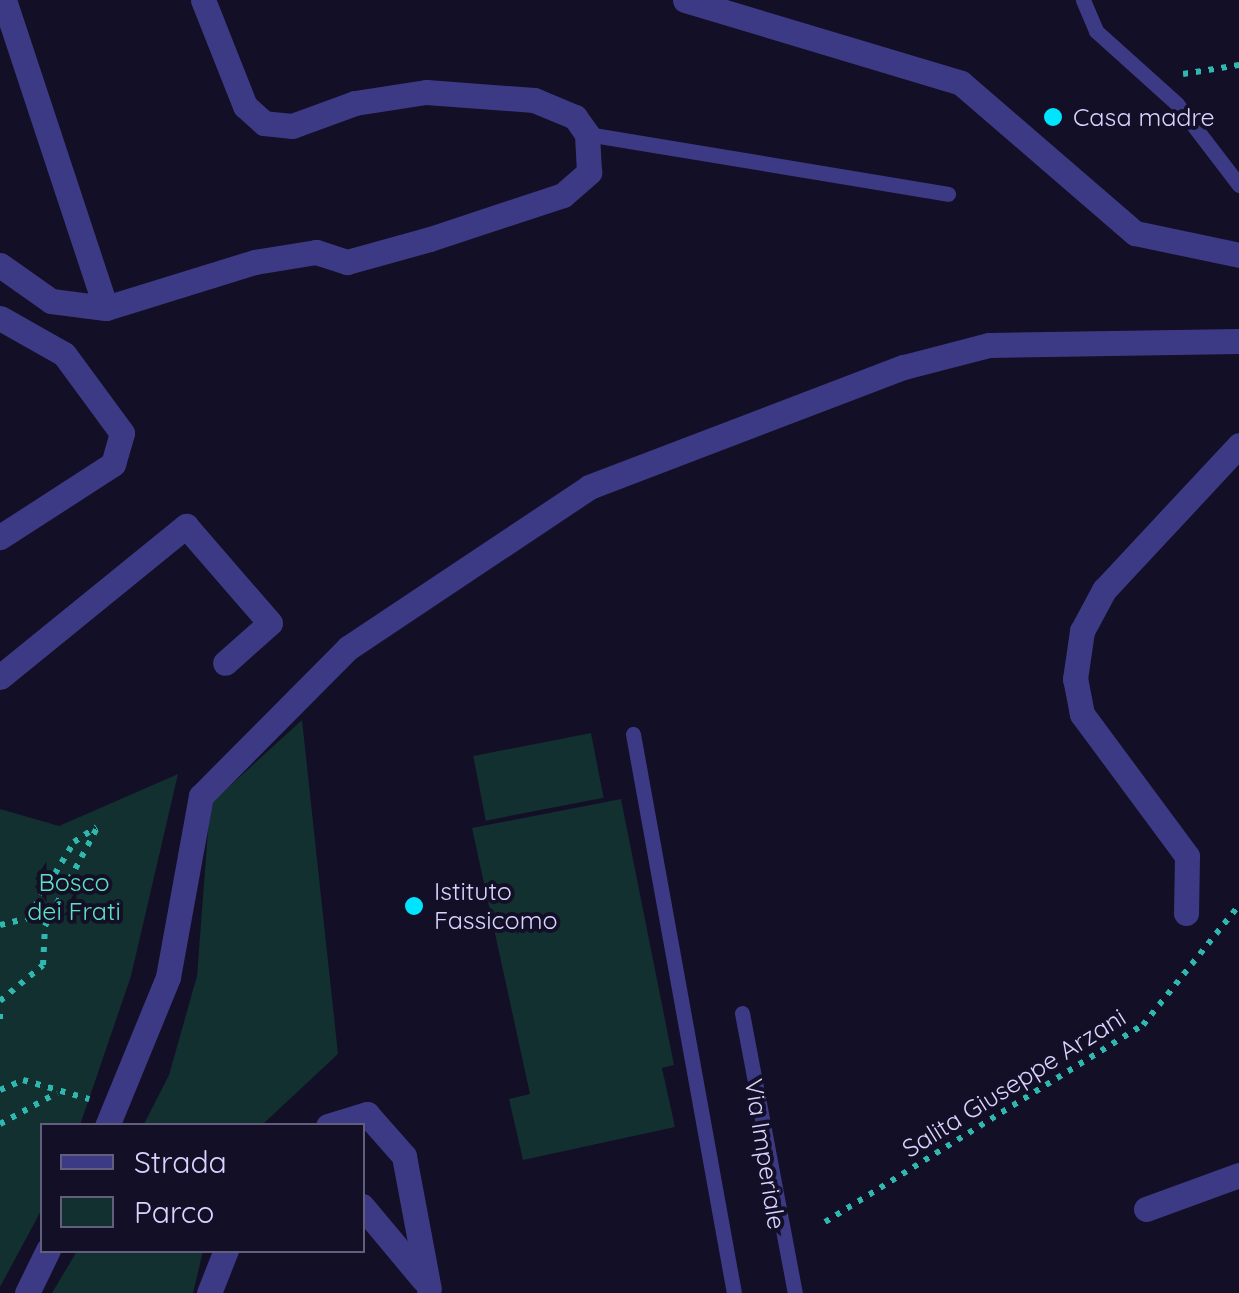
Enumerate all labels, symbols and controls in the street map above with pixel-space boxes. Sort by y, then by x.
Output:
place label: Casa madre [1073,102,1215,132]
marker: Casa madre [1042,106,1064,128]
park label: Bosco dei Frati [27,868,121,927]
place label: Istituto Fassicomo [434,877,558,936]
marker: Istituto Fassicomo [403,895,425,917]
street label: Salita Giuseppe Arzani [897,1002,1131,1164]
street label: Via Imperiale [738,1077,792,1231]
legend [40,1123,365,1253]
text: Strada [134,1143,227,1181]
text: Parco [134,1193,214,1231]

